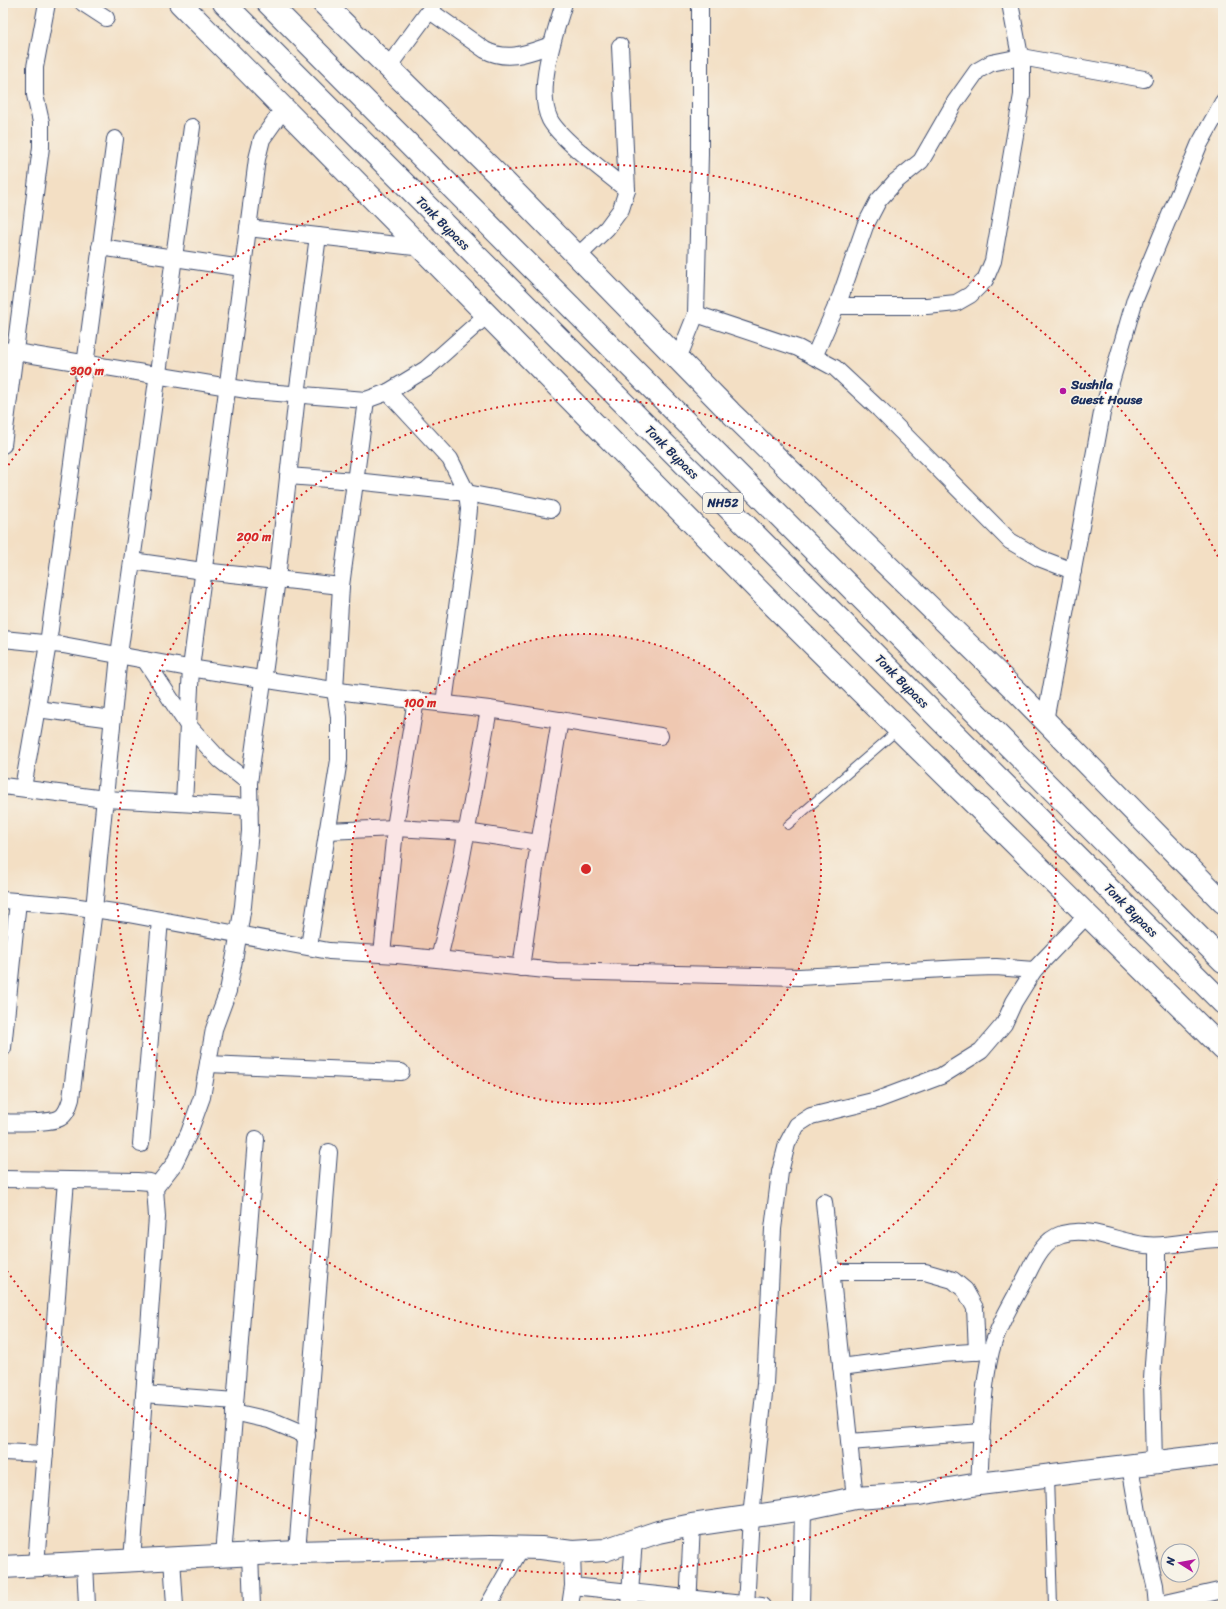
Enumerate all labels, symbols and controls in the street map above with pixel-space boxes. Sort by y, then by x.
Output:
street label: Tonk Bypass [410,190,476,256]
text: 300 m [69,360,105,382]
place label: Sushila Guest House [1070,373,1143,411]
marker: Sushila Guest House [1058,386,1068,396]
street label: Tonk Bypass [639,419,705,485]
road number: NH52 [703,493,743,513]
text: 200 m [236,526,272,548]
street label: Tonk Bypass [869,648,935,714]
text: 100 m [404,692,437,714]
centre of rings [579,862,593,876]
street label: Tonk Bypass [1098,877,1164,943]
north arrow [1160,1543,1200,1583]
text: N [1160,1555,1181,1568]

